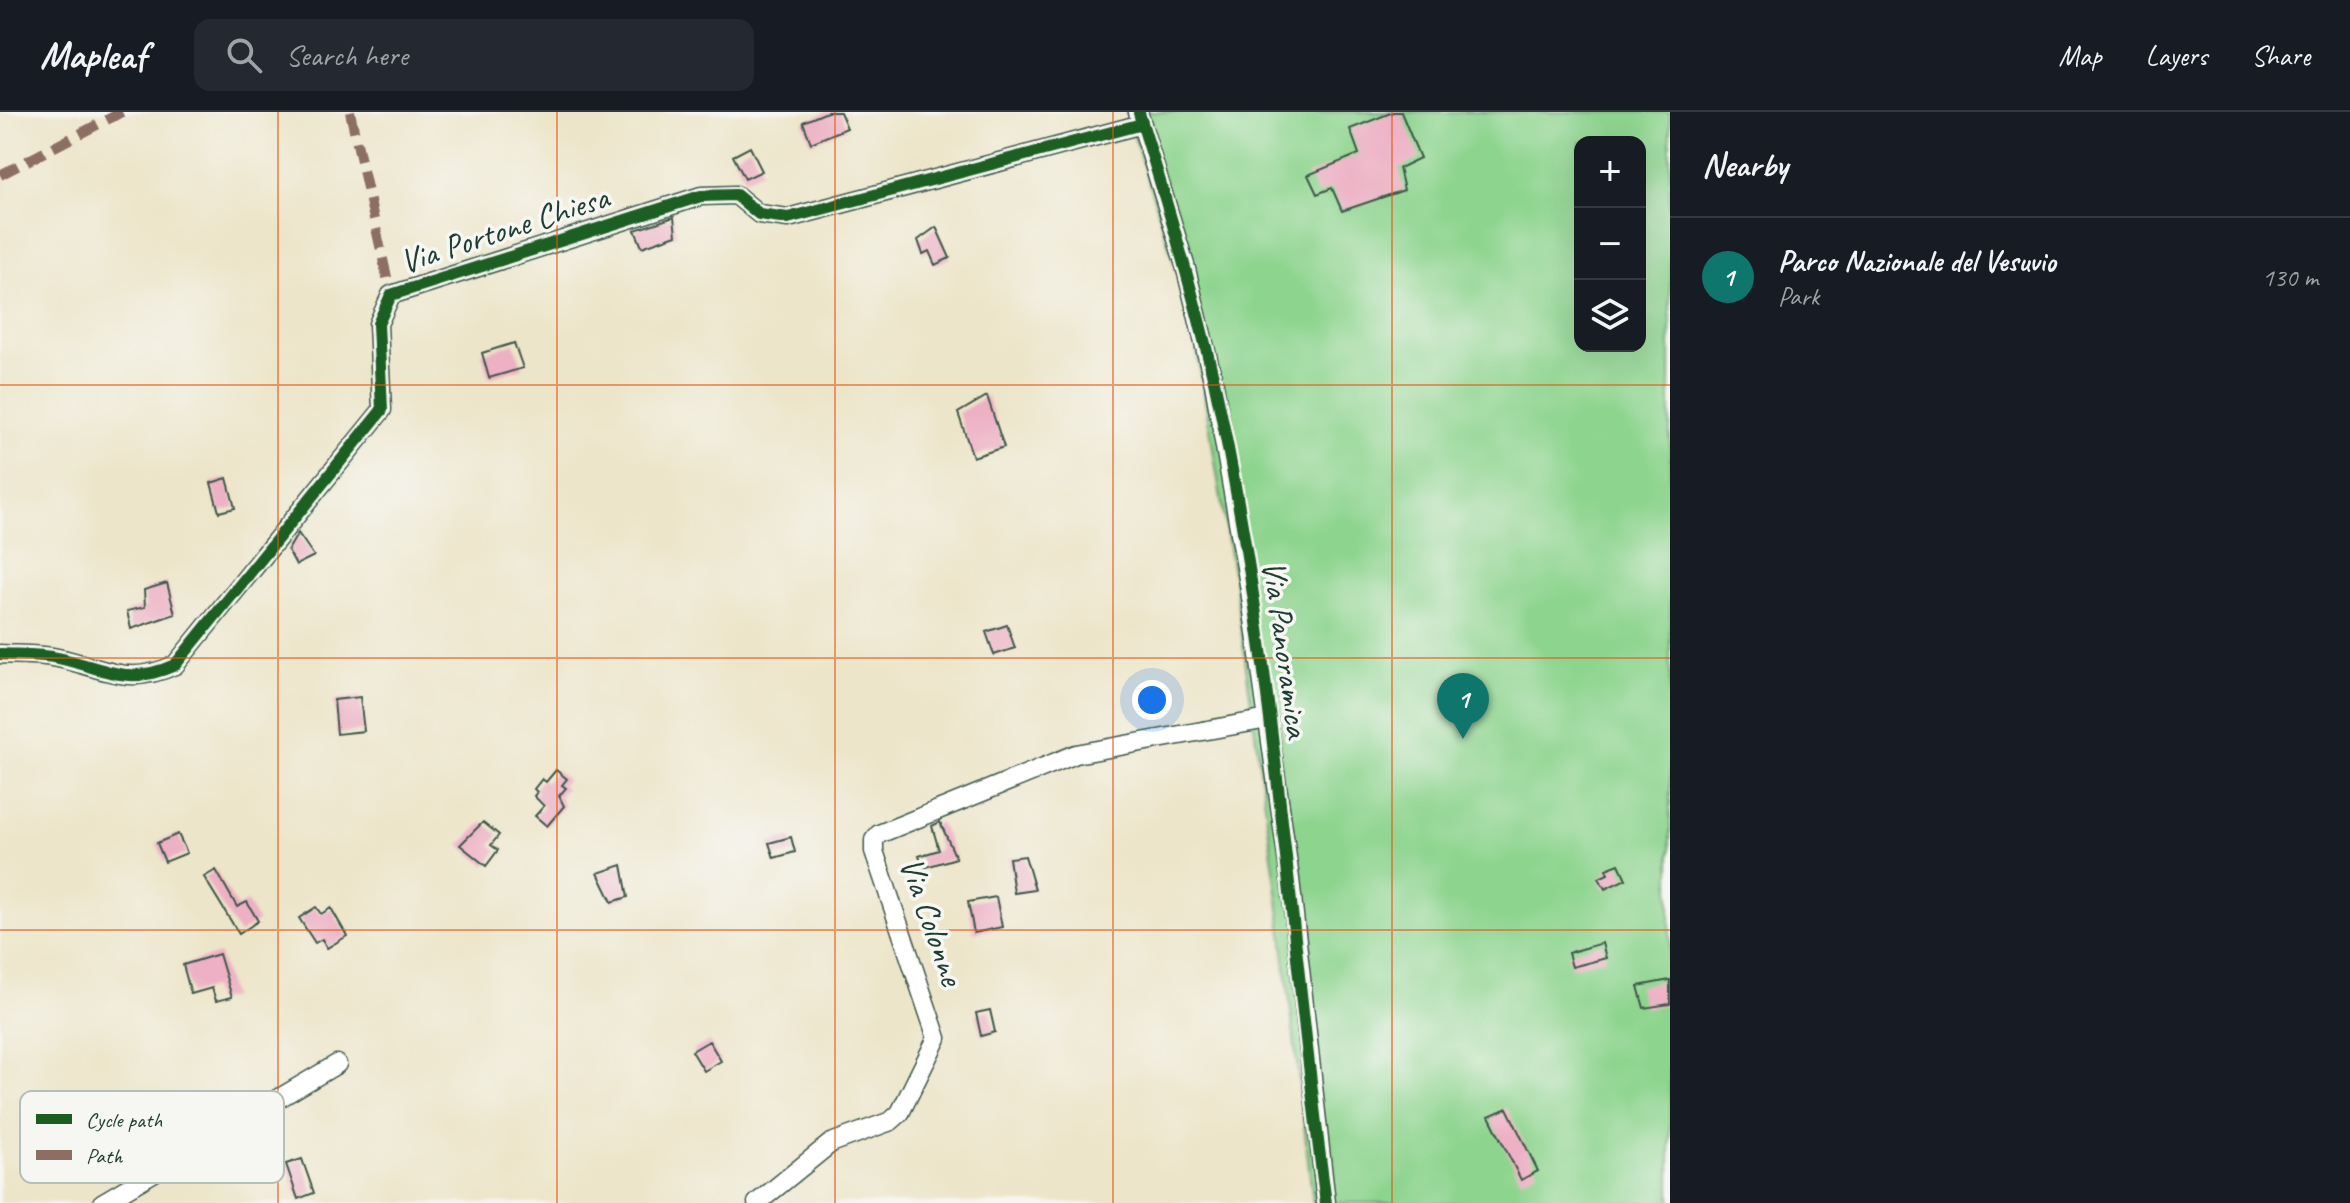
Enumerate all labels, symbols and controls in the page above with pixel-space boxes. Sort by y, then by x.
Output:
search box [194,19,754,91]
text: Mapleaf [40,32,146,79]
icon: search [222,33,266,77]
text: Search here [286,36,408,74]
text: Map [2059,38,2102,73]
text: Layers [2146,38,2207,73]
text: Share [2251,38,2310,73]
map controls [1574,136,1646,352]
button: + [1574,136,1646,208]
text: Nearby [1702,143,1788,186]
street label: Via Portone Chiesa [394,174,616,283]
button: − [1574,208,1646,280]
text: Parco Nazionale del Vesuvio [1778,242,2056,280]
text: 1 [1722,261,1734,294]
text: 130 m [2262,261,2318,294]
button: layers [1574,280,1646,352]
text: Park [1778,280,1819,313]
street label: Via Panoramica [1252,558,1320,743]
pin: 1 [1437,673,1489,739]
your location [1132,680,1172,720]
street label: Via Colonne [890,851,975,993]
legend [20,1091,284,1183]
text: Cycle path [86,1106,163,1134]
text: Path [86,1142,123,1170]

